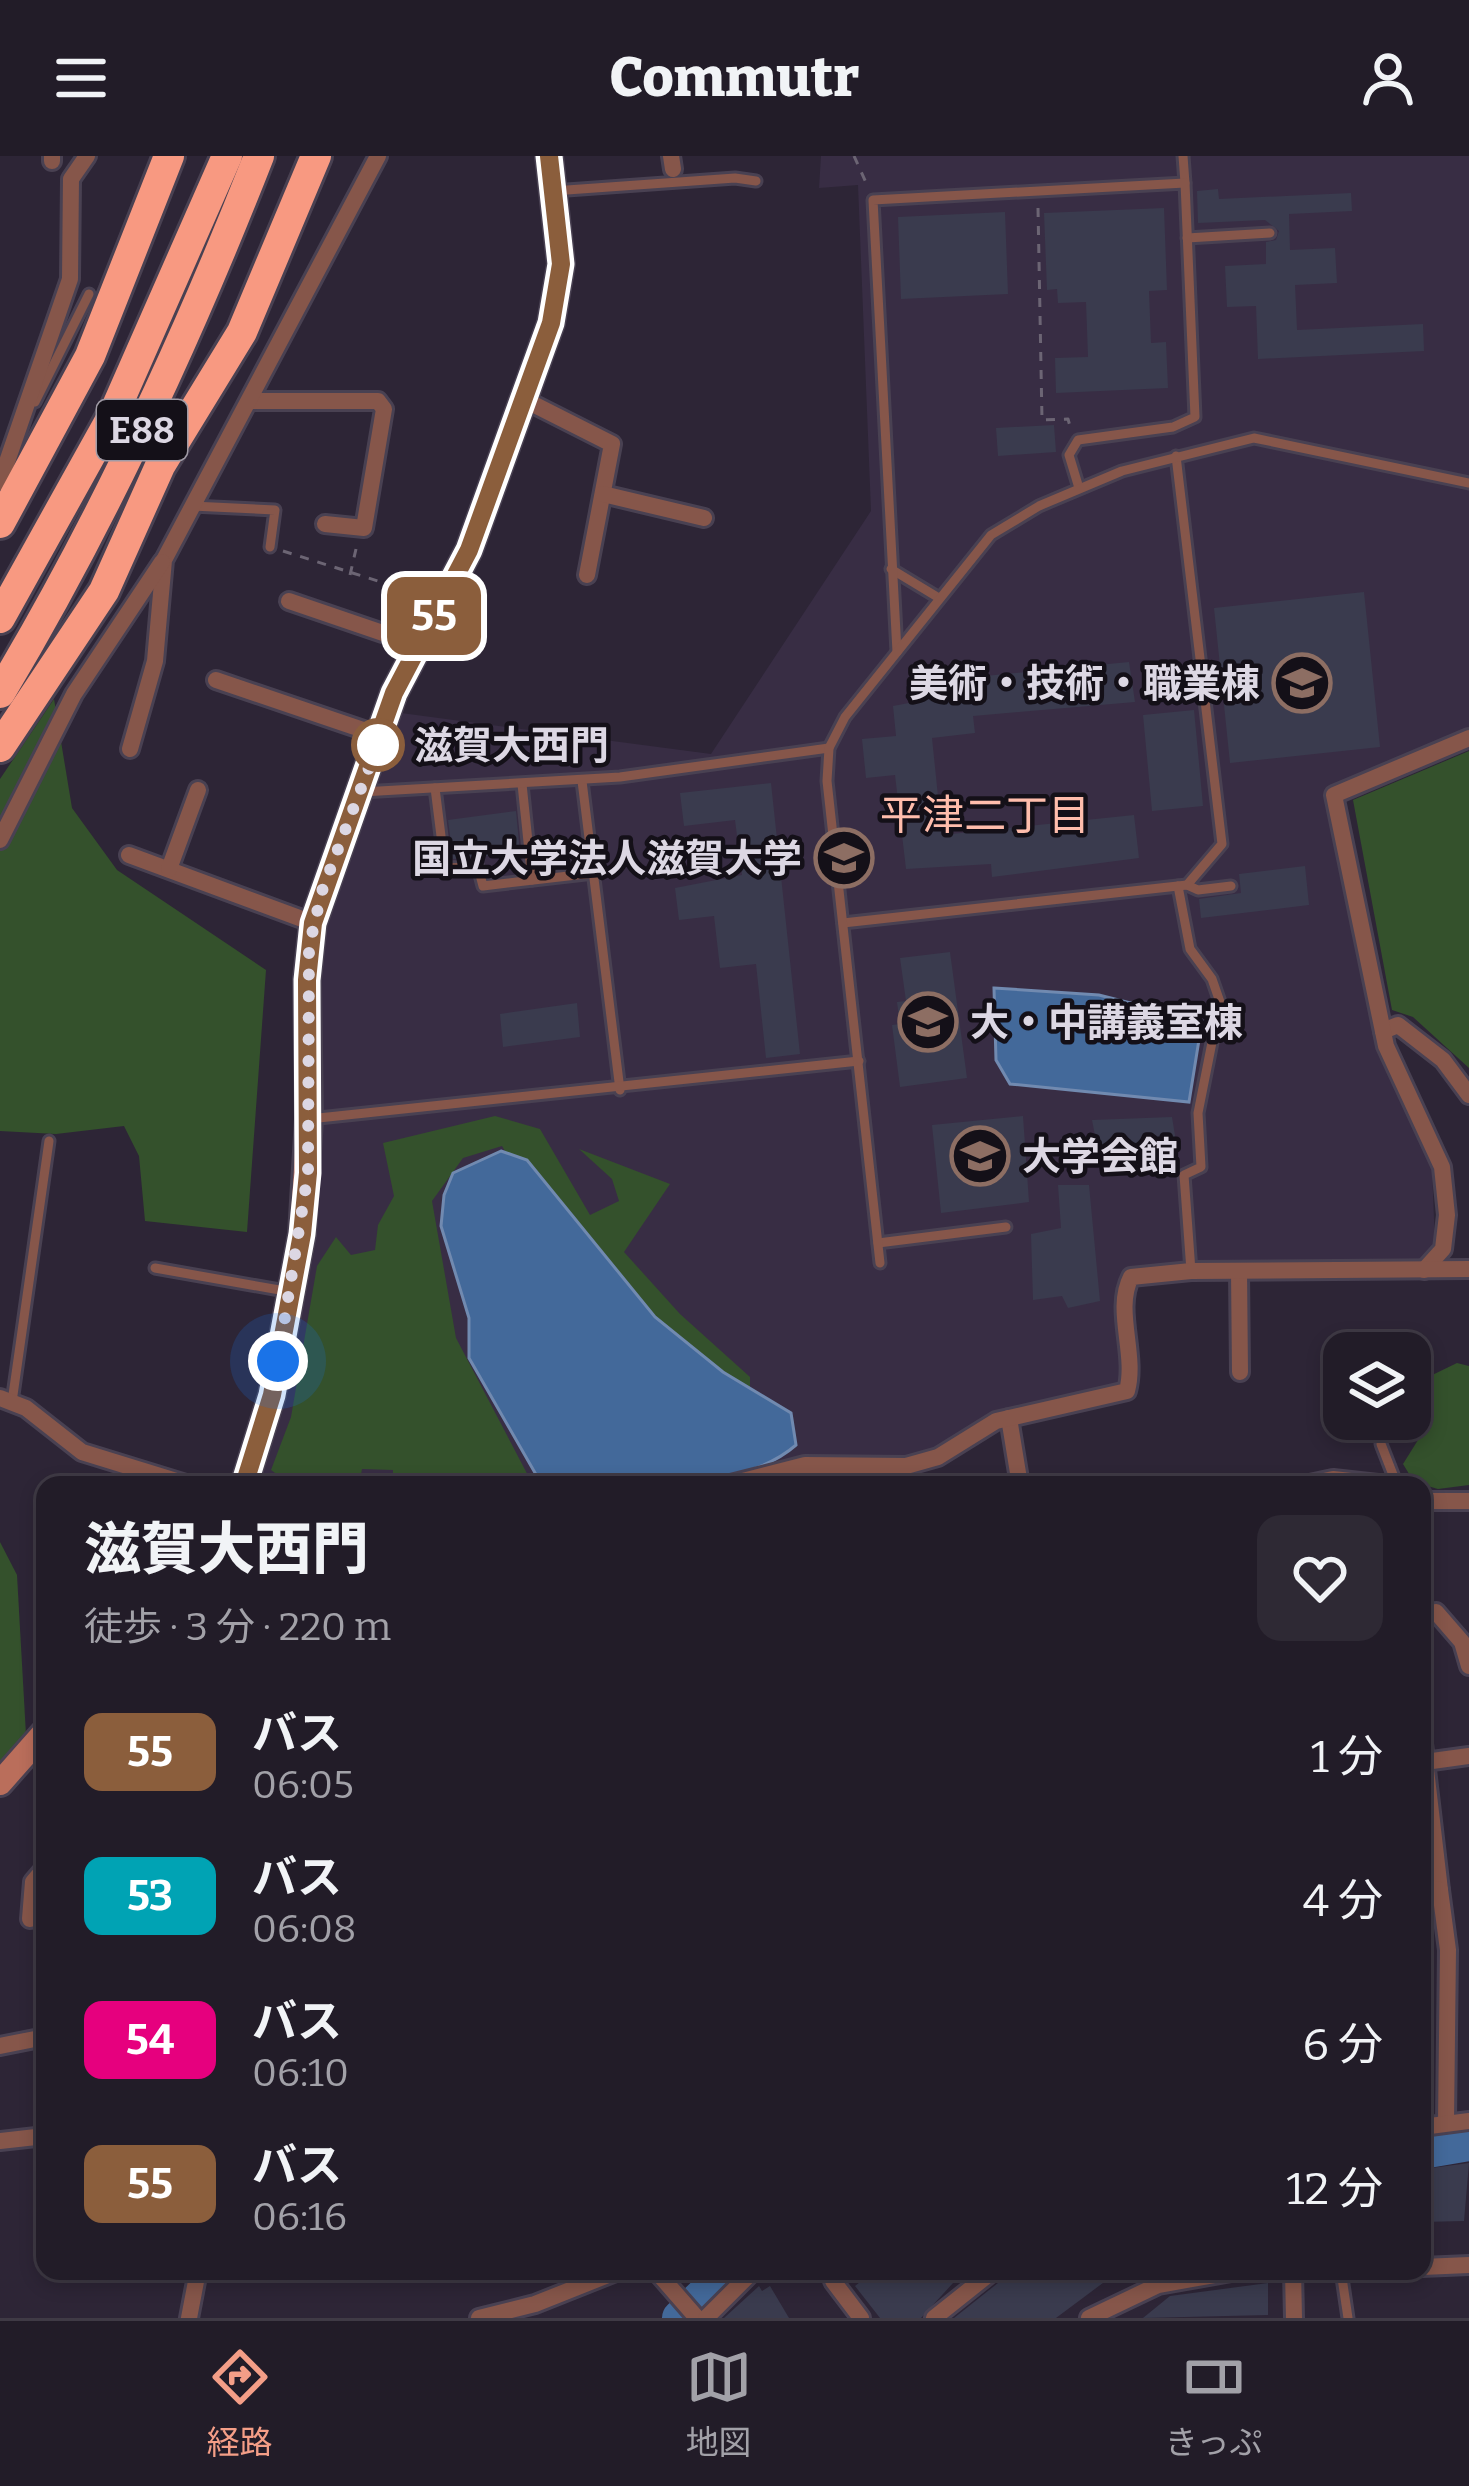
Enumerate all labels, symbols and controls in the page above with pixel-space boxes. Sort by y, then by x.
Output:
icon: menu [48,45,114,111]
icon: person [1355,45,1421,111]
text: Commutr [610,46,859,110]
road number: E88 [97,400,187,460]
line badge: 55 [380,577,488,655]
text: 55 [411,591,457,641]
school or university icon: 美術・技術・職業棟 [1271,652,1333,714]
place label: 美術・技術・職業棟 [909,661,1260,707]
marker: 滋賀大西門 [353,720,403,770]
place label: 滋賀大西門 [414,723,609,769]
district label: 平津二丁目 [880,791,1090,841]
school or university icon: 国立大学法人滋賀大学 [813,827,875,889]
place label: 国立大学法人滋賀大学 [412,836,802,882]
school or university icon: 大・中講義室棟 [897,991,959,1053]
place label: 大・中講義室棟 [970,1000,1243,1046]
school or university icon: 大学会館 [949,1125,1011,1187]
place label: 大学会館 [1022,1134,1178,1180]
your location [248,1331,308,1391]
map controls [1323,1332,1431,1440]
button: layers [1323,1332,1431,1440]
button: heart [1257,1515,1383,1641]
text: 滋賀大西門 [84,1516,369,1584]
text: 徒歩 · 3 分 · 220 m [84,1604,391,1650]
text: バス [252,1707,342,1761]
text: 55 [127,1727,173,1777]
text: 1 分 [1311,1730,1383,1784]
text: 06:05 [252,1762,354,1808]
text: バス [252,1851,342,1905]
text: 53 [127,1871,173,1921]
text: 4 分 [1303,1874,1383,1928]
text: 06:08 [252,1906,357,1952]
text: バス [252,1995,342,2049]
text: 54 [126,2015,174,2065]
text: 6 分 [1303,2018,1383,2072]
text: 06:10 [252,2050,349,2096]
text: バス [252,2139,342,2193]
text: 55 [127,2159,173,2209]
text: 12 分 [1286,2162,1383,2216]
text: 06:16 [252,2194,347,2240]
tab: 経路 [207,2344,273,2464]
tab: 地図 [686,2344,752,2464]
tab: きっぷ [1165,2344,1262,2464]

